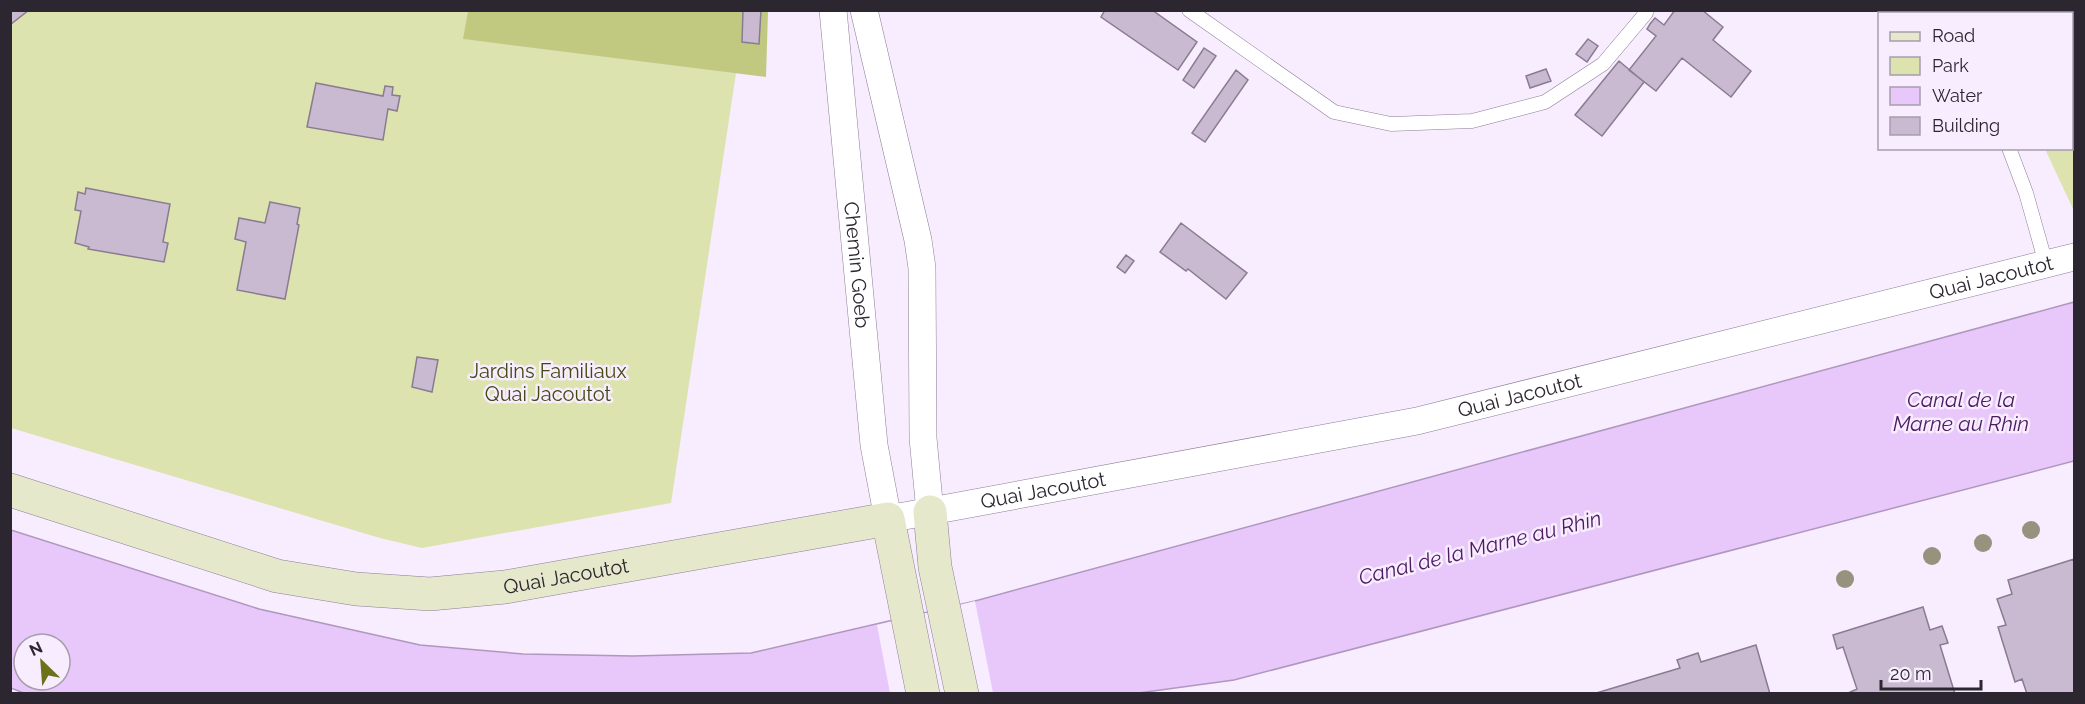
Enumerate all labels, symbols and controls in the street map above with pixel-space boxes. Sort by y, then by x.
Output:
legend [1878,12,2073,150]
text: Road [1932,25,1975,46]
text: Park [1932,55,1969,76]
text: Water [1932,85,1983,106]
text: Building [1932,115,2000,136]
street label: Chemin Goeb [839,201,875,329]
street label: Quai Jacoutot [1927,251,2056,305]
park label: Jardins Familiaux Quai Jacoutot [469,359,627,406]
street label: Quai Jacoutot [1455,368,1584,422]
water label: Canal de la Marne au Rhin [1893,387,2029,436]
street label: Quai Jacoutot [979,467,1108,514]
water label: Canal de la Marne au Rhin [1356,505,1604,590]
street label: Quai Jacoutot [501,553,631,599]
north arrow [12,632,72,692]
text: N [26,638,45,660]
scale bar [1881,653,1982,691]
text: 20 m [1890,663,1932,684]

